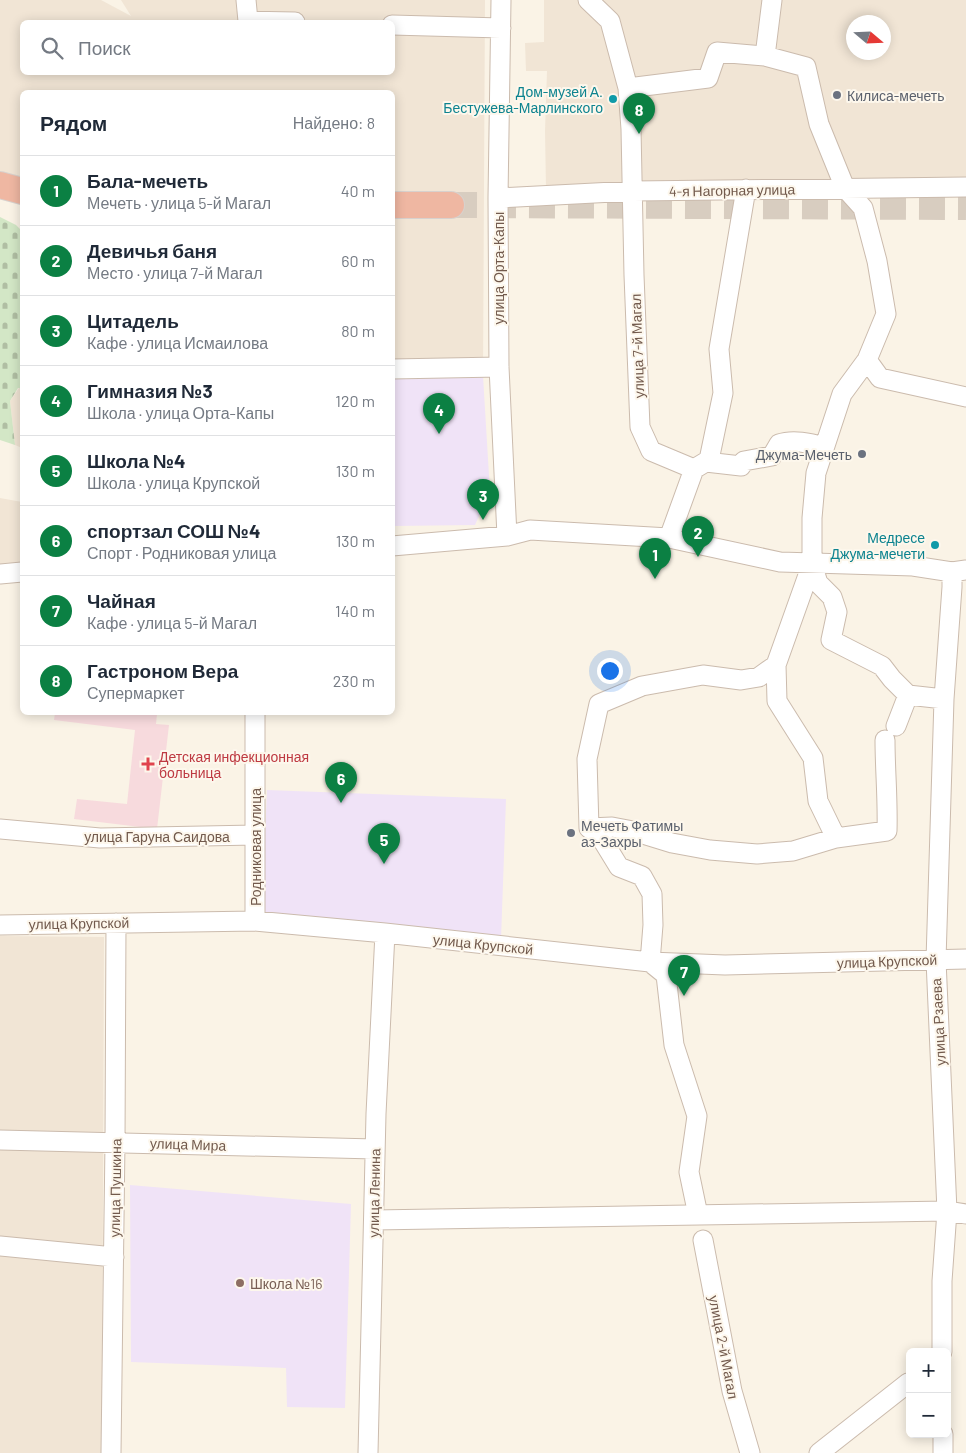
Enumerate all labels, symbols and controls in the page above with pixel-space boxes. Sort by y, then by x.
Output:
north arrow [846,15,891,60]
search box [20,20,395,75]
icon: search [38,34,66,62]
text: Поиск [78,36,131,59]
place label: Дом-музей А. Бестужева-Марлинского [443,83,603,116]
place label: Килиса-мечеть [847,87,945,104]
marker: Килиса-мечеть [831,89,843,101]
marker: Дом-музей А. Бестужева-Марлинского [607,93,619,105]
pin: 8 [623,93,655,134]
text: Рядом [40,110,107,135]
text: Найдено: 8 [293,113,375,132]
text: Бала-мечеть [87,169,208,192]
street label: 4-я Нагорная улица [669,180,795,200]
text: 1 [53,181,59,200]
text: 40 m [341,181,375,200]
text: Мечеть · улица 5-й Магал [87,193,271,212]
street label: улица Орта-Капы [490,212,507,324]
text: Девичья баня [87,239,217,262]
text: 2 [52,251,60,270]
text: 60 m [341,251,375,270]
text: Место · улица 7-й Магал [87,263,263,282]
street label: улица 7-й Магал [627,294,647,398]
text: Цитадель [87,309,179,332]
text: 3 [52,321,60,340]
text: 80 m [341,321,375,340]
text: Кафе · улица Исмаилова [87,333,268,352]
text: Гимназия №3 [87,379,213,402]
text: 4 [51,391,61,410]
text: 120 m [335,391,375,410]
pin: 4 [423,393,455,434]
text: Школа · улица Орта-Капы [87,403,274,422]
place label: Джума-Мечеть [756,446,852,463]
marker: Джума-Мечеть [856,448,868,460]
text: Школа №4 [87,449,186,472]
text: 5 [52,461,60,480]
text: 130 m [336,461,375,480]
text: Школа · улица Крупской [87,473,260,492]
pin: 3 [467,479,499,520]
pin: 2 [682,516,714,557]
text: спортзал СОШ №4 [87,519,261,542]
place label: Медресе Джума-мечети [830,529,925,562]
text: 6 [52,531,60,550]
text: 130 m [336,531,375,550]
pin: 1 [639,538,671,579]
marker: Медресе Джума-мечети [929,539,941,551]
text: Спорт · Родниковая улица [87,543,277,562]
text: Чайная [87,589,156,612]
text: 7 [52,601,60,620]
text: 140 m [335,601,375,620]
text: Кафе · улица 5-й Магал [87,613,257,632]
your location [597,658,623,684]
text: Гастроном Вера [87,659,238,682]
text: 8 [52,671,60,690]
text: 230 m [333,671,375,690]
text: Супермаркет [87,683,185,702]
place label: Детская инфекционная больница [159,748,309,781]
marker: Детская инфекционная больница [141,757,155,771]
pin: 6 [325,762,357,803]
street label: Родниковая улица [247,788,264,906]
place label: Мечеть Фатимы аз-Захры [581,817,683,850]
pin: 5 [368,823,400,864]
marker: Мечеть Фатимы аз-Захры [565,827,577,839]
street label: улица Гаруна Саидова [84,828,230,845]
street label: улица Крупской [29,914,129,932]
street label: улица Крупской [432,930,534,958]
street label: улица Крупской [836,951,938,971]
pin: 7 [668,955,700,996]
street label: улица Рзаева [927,978,949,1066]
street label: улица Мира [150,1134,227,1154]
street label: улица Пушкина [106,1138,124,1238]
street label: улица Ленина [365,1148,383,1238]
place label: Школа №16 [250,1275,322,1292]
marker: Школа №16 [234,1277,246,1289]
street label: улица 2-й Магал [706,1294,742,1400]
map controls [906,1348,951,1438]
button: + [906,1348,951,1393]
button: − [906,1393,951,1438]

